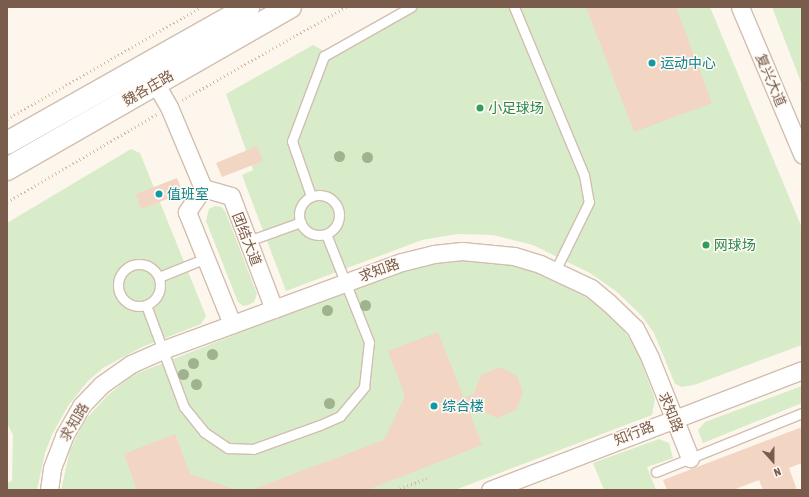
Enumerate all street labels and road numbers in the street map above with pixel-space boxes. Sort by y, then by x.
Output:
street label: 复兴大道 [752,51,790,109]
street label: 魏各庄路 [120,67,176,109]
street label: 团结大道 [229,210,265,268]
street label: 求知路 [356,255,402,285]
street label: 求知路 [655,389,687,435]
street label: 求知路 [56,400,92,444]
street label: 知行路 [611,417,657,449]

